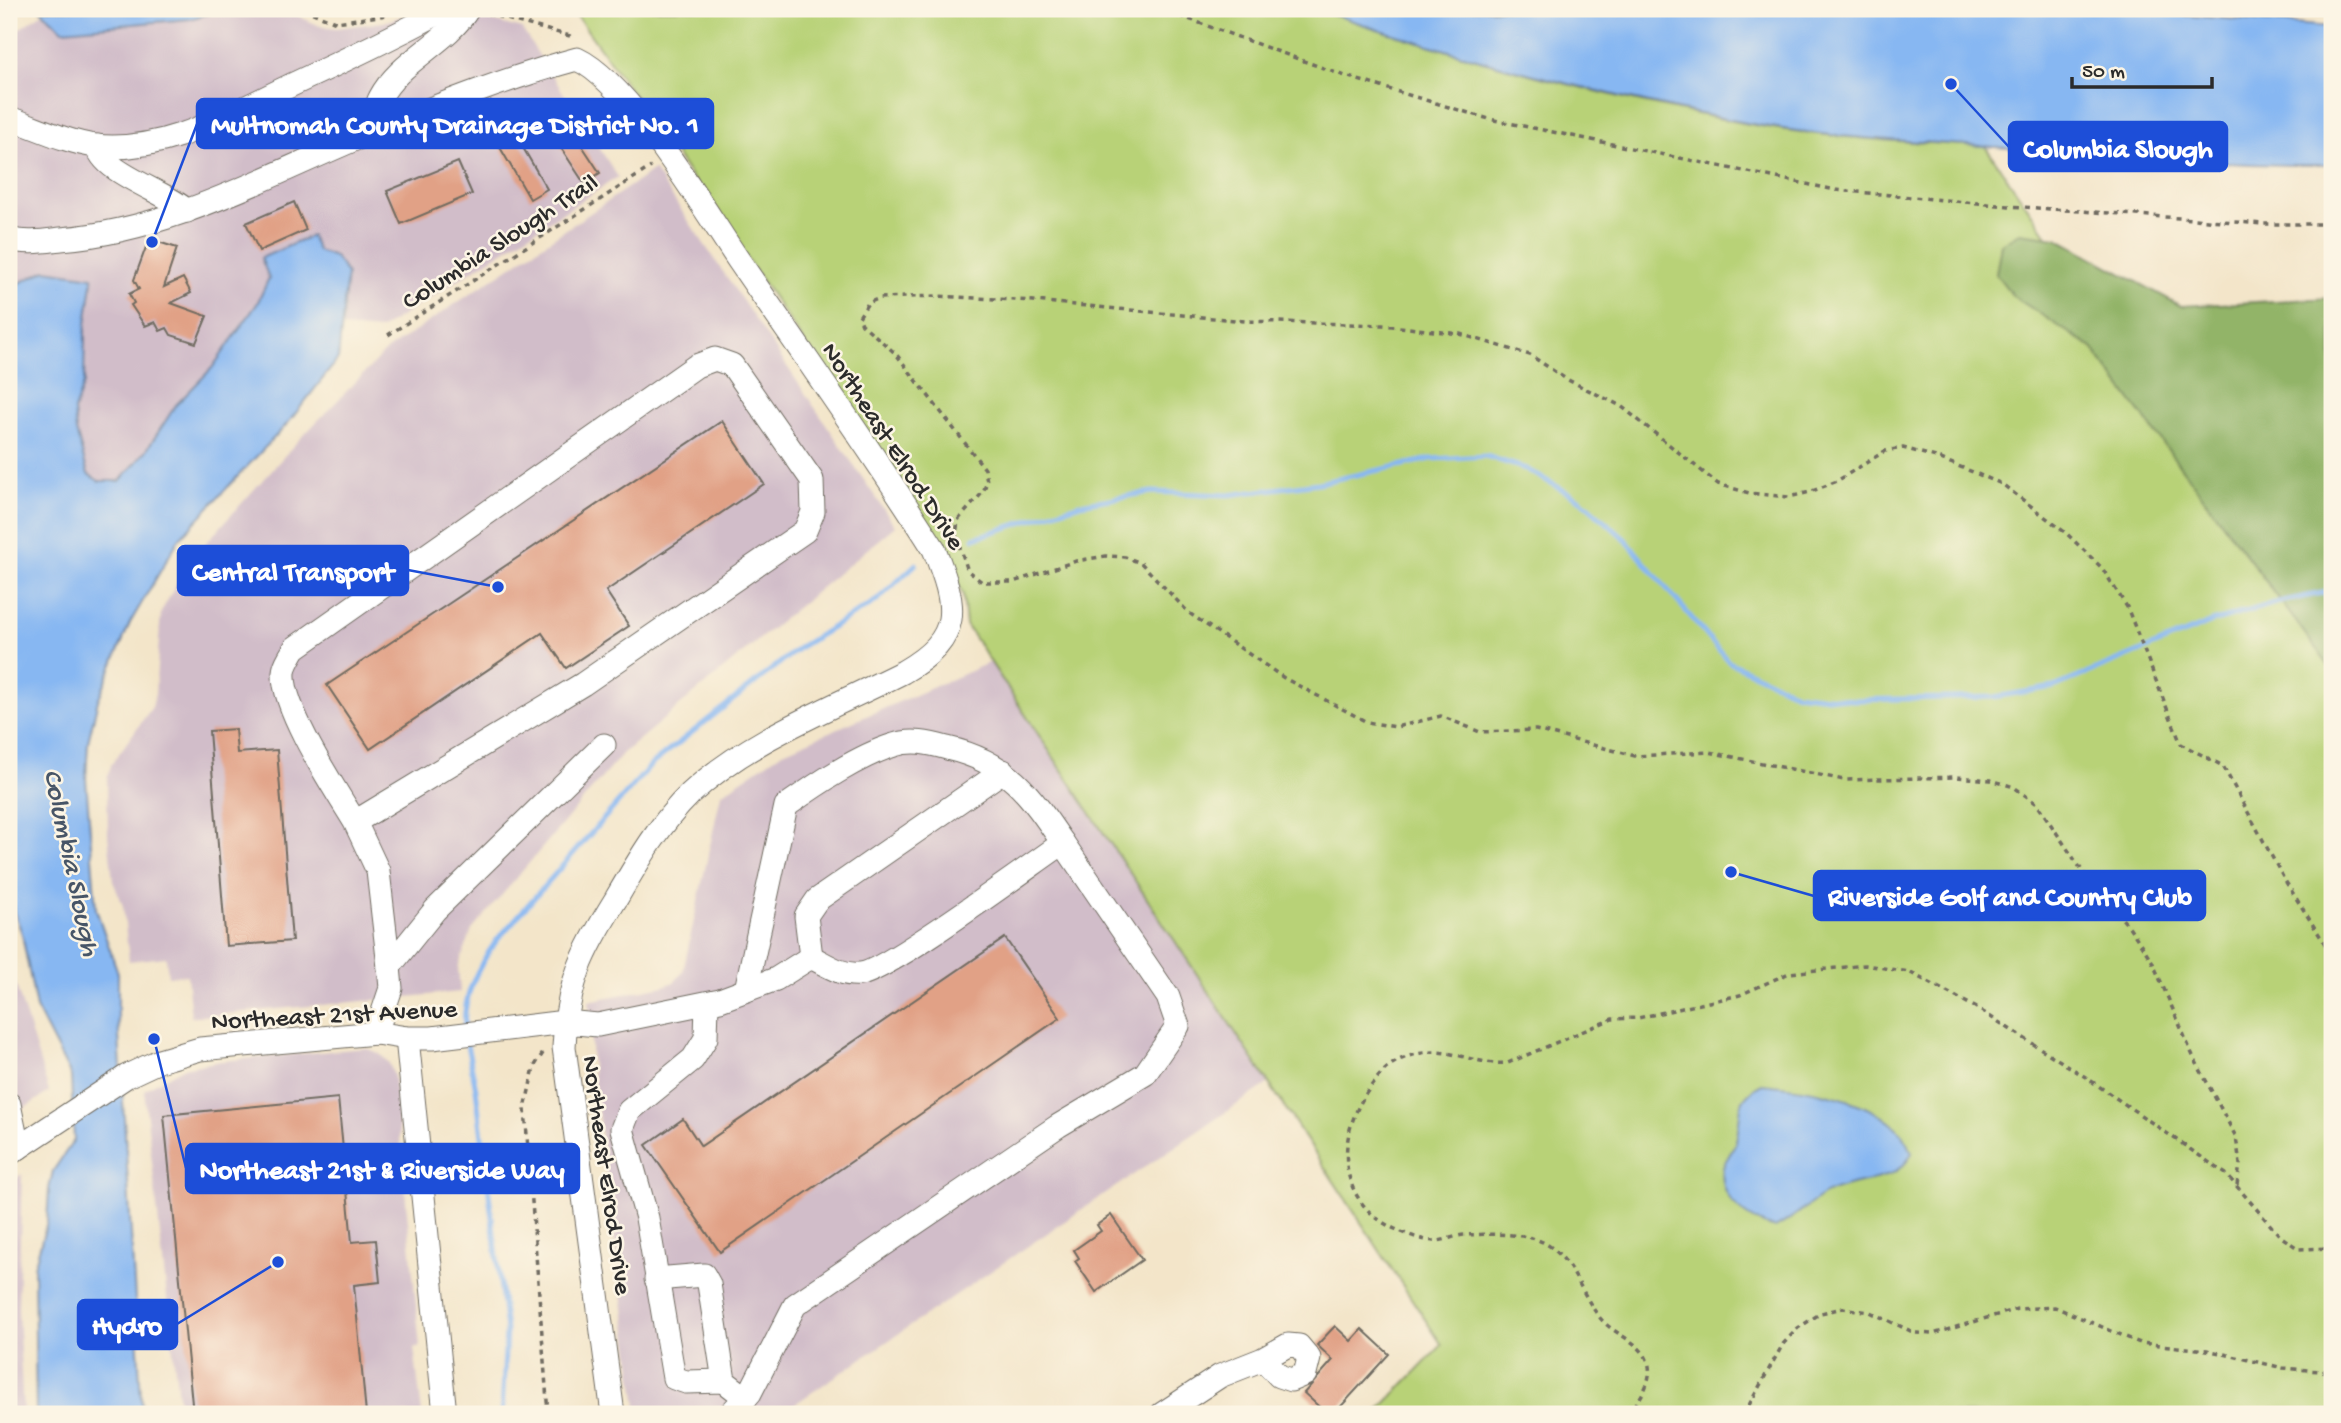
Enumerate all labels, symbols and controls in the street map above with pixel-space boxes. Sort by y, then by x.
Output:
scale bar [2072,46,2212,90]
text: 50 m [2082,61,2125,86]
callout: Multnomah County Drainage District No. 1 [197,99,713,148]
text: Multnomah County Drainage District No. 1 [211,111,699,144]
callout: Columbia Slough [2009,122,2227,171]
text: Columbia Slough [2023,135,2213,168]
street label: Columbia Slough Trail [398,169,605,319]
street label: Northeast Elrod Drive [813,338,970,557]
callout: Central Transport [178,546,408,595]
text: Central Transport [192,558,397,591]
water label: Columbia Slough [34,767,106,960]
callout: Riverside Golf and Country Club [1814,871,2205,920]
text: Riverside Golf and Country Club [1827,883,2192,916]
street label: Northeast 21st Avenue [210,996,459,1039]
street label: Northeast Elrod Drive [572,1054,637,1298]
callout: Northeast 21st & Riverside Way [186,1144,579,1193]
text: Northeast 21st & Riverside Way [200,1156,565,1189]
callout: Hydro [78,1300,177,1349]
text: Hydro [92,1312,163,1345]

